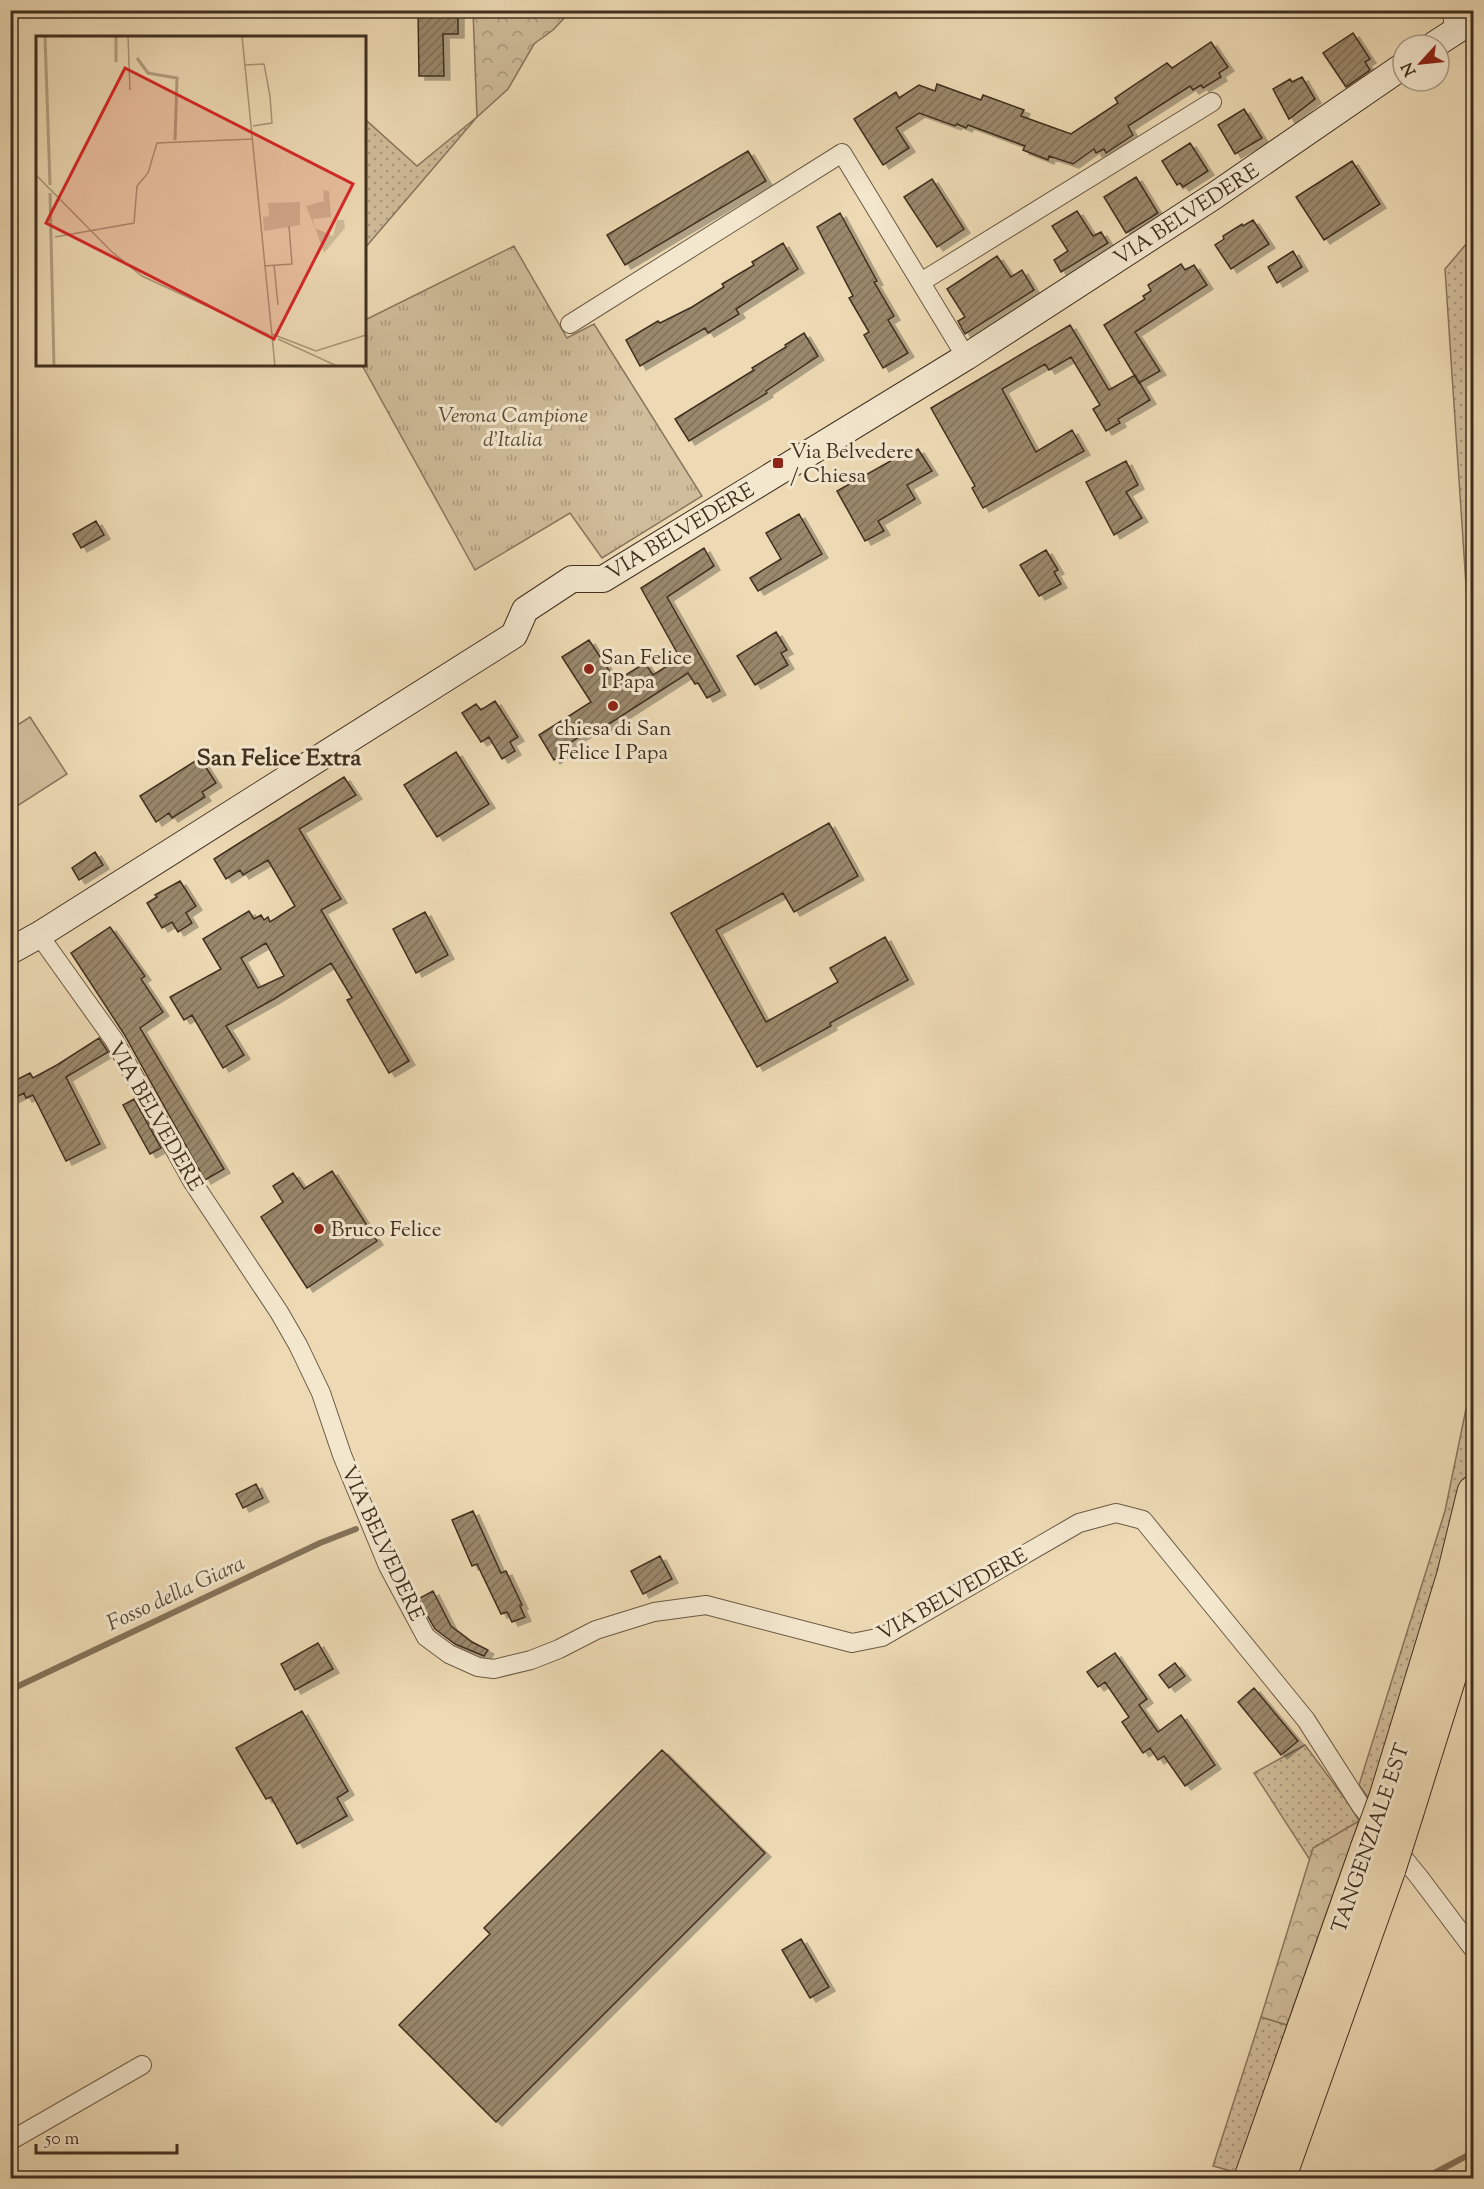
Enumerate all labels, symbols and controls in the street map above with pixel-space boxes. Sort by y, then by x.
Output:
north arrow [1391,33,1451,93]
inset map [36,36,366,366]
text: N [1397,58,1423,80]
street label: VIA BELVEDERE [1108,157,1266,274]
park label: Verona Campione d'Italia [438,402,588,456]
place label: Via Belvedere / Chiesa [790,438,914,492]
marker: Via Belvedere / Chiesa [771,456,785,470]
street label: VIA BELVEDERE [601,476,761,589]
place label: San Felice I Papa [601,644,692,698]
marker: San Felice I Papa [582,662,596,676]
marker: chiesa di San Felice I Papa [606,699,620,713]
place label: chiesa di San Felice I Papa [555,715,671,769]
district label: San Felice Extra [197,742,362,776]
street label: VIA BELVEDERE [99,1037,209,1198]
place label: Bruco Felice [331,1216,442,1246]
marker: Bruco Felice [312,1222,326,1236]
street label: VIA BELVEDERE [332,1461,430,1627]
street label: VIA BELVEDERE [872,1542,1034,1650]
water label: Fosso della Giara [102,1549,251,1641]
street label: TANGENZIALE EST [1325,1740,1419,1938]
scale bar [36,2117,177,2155]
text: 50 m [44,2127,80,2153]

